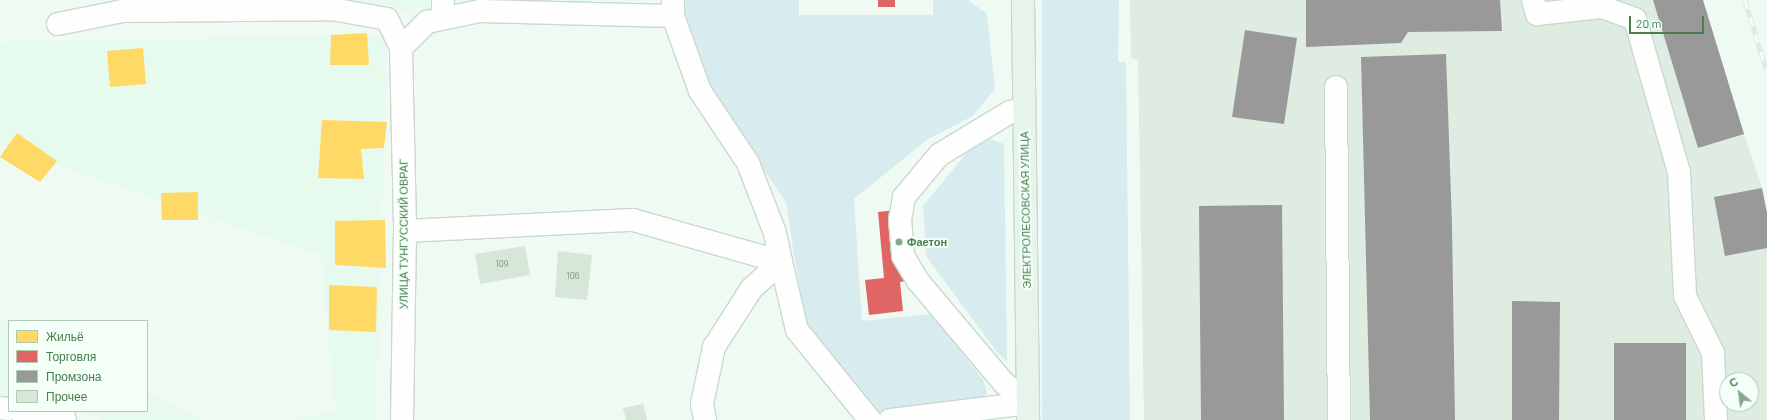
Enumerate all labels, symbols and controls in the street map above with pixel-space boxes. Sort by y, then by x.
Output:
scale bar [1631,8,1706,34]
text: 20 m [1636,16,1662,30]
street label: ЭЛЕКТРОЛЕСОВСКАЯ УЛИЦА [1018,131,1034,289]
street label: УЛИЦА ТУНГУССКИЙ ОВРАГ [397,159,411,309]
place label: Фаетон [907,235,947,249]
marker: Фаетон [894,237,904,247]
house number: 109 [496,259,508,269]
house number: 106 [567,271,579,281]
legend [8,320,148,412]
text: Жильё [46,329,84,343]
text: Торговля [46,349,96,363]
text: Промзона [46,369,101,383]
north arrow [1719,372,1759,412]
text: С [1727,374,1740,390]
text: Прочее [46,389,87,403]

